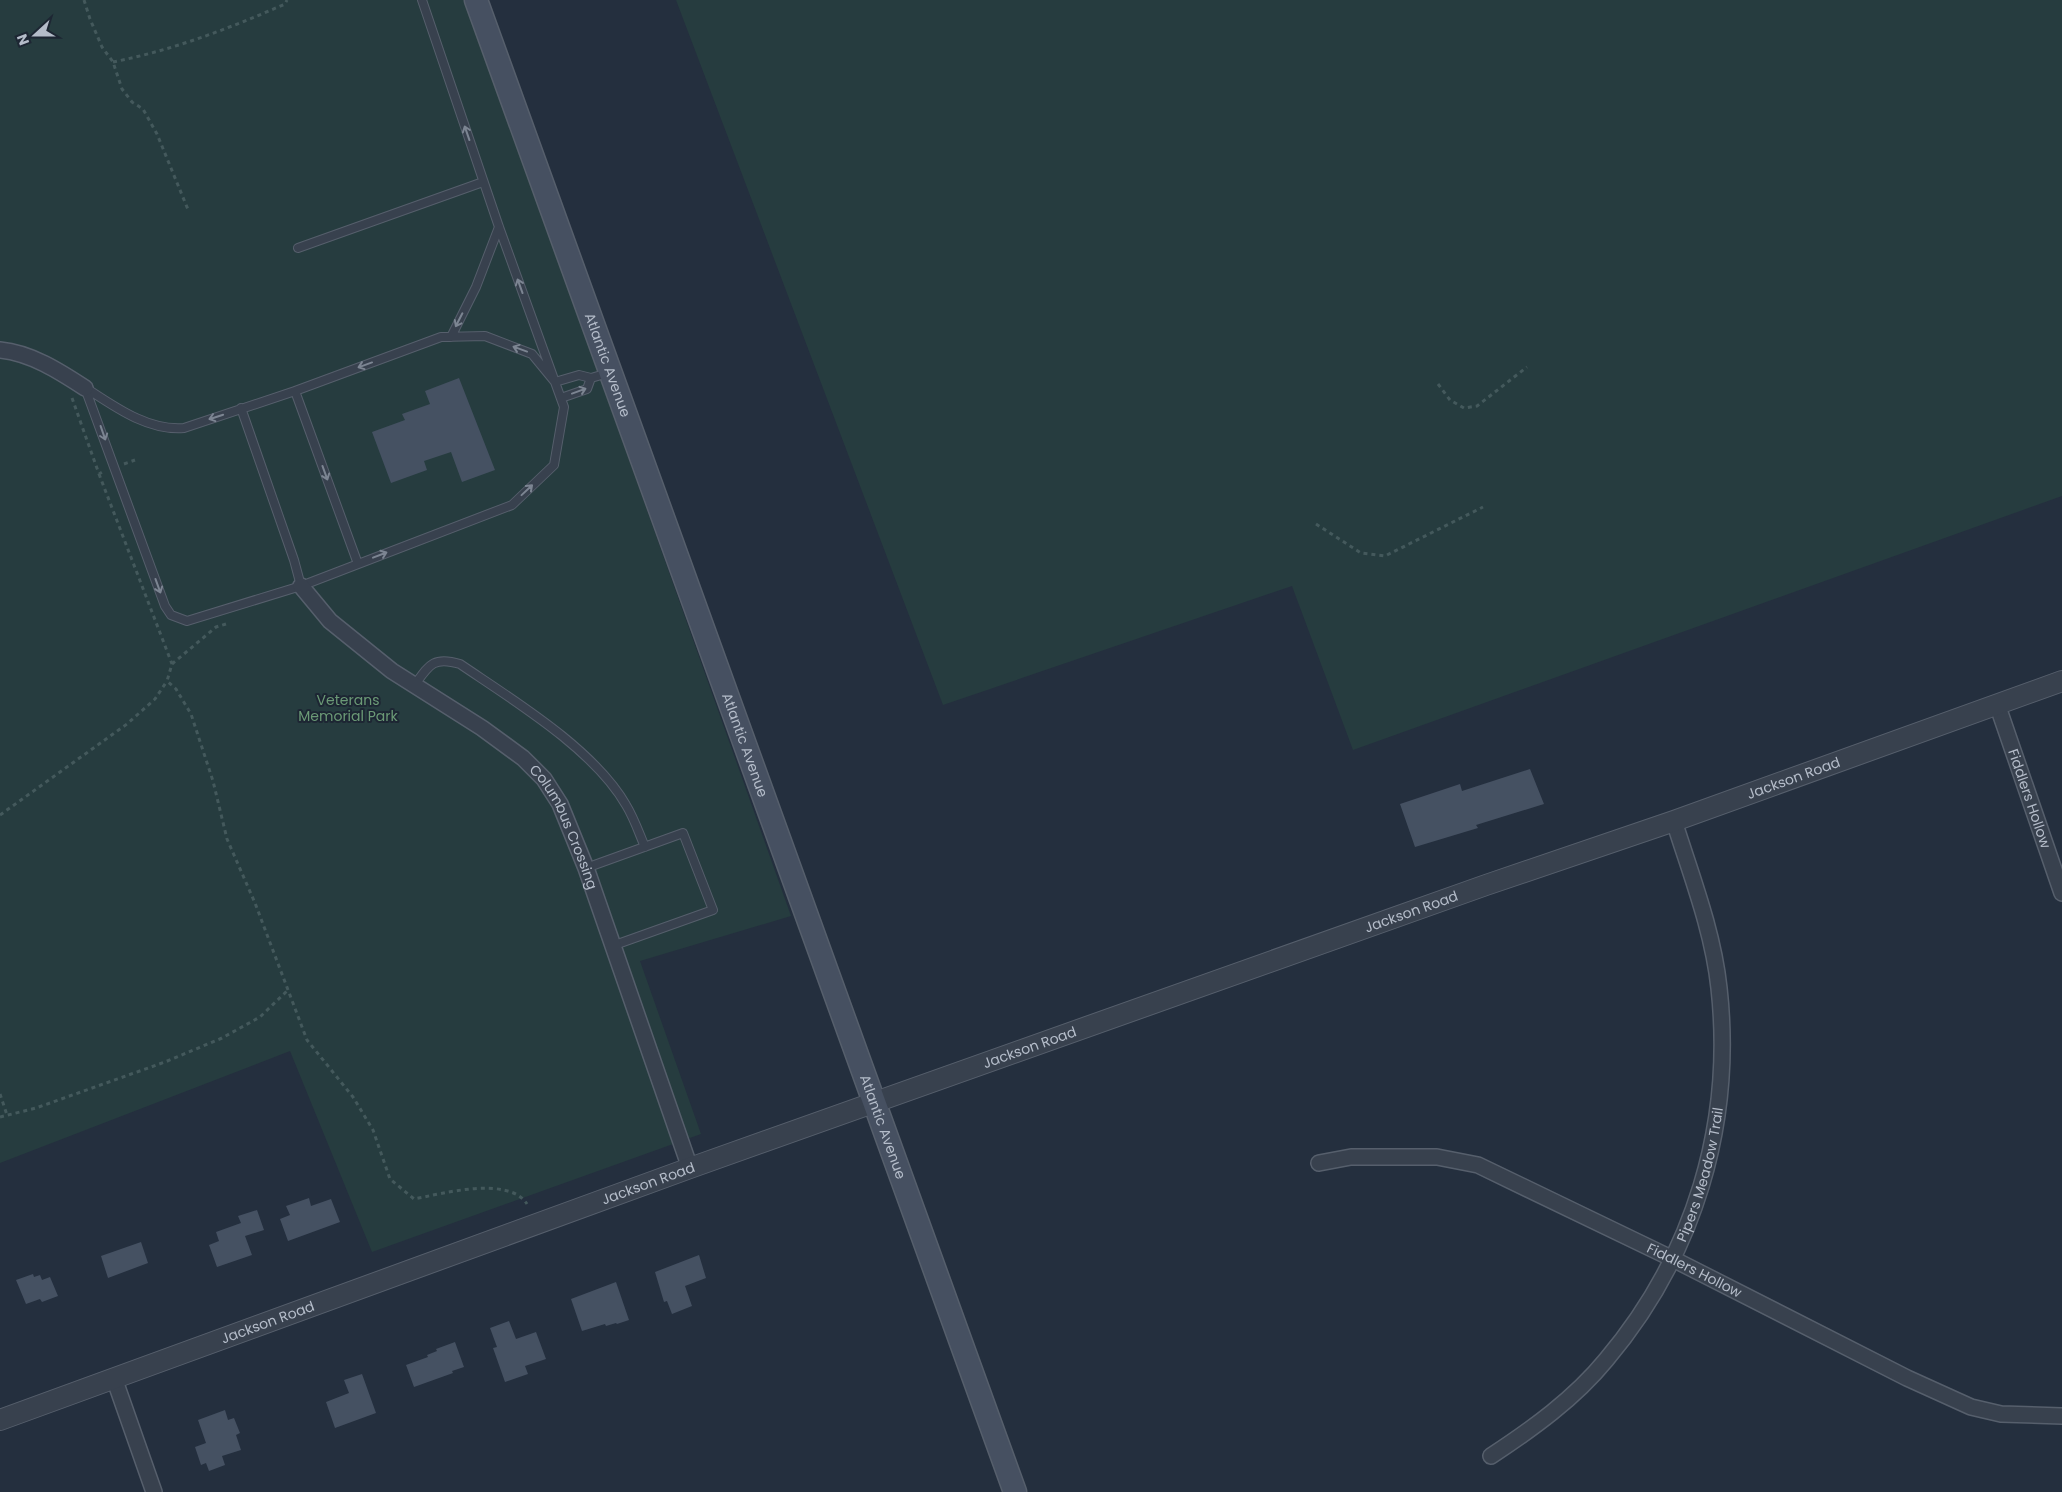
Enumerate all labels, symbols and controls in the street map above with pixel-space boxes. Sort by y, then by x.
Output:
north arrow [10,10,60,60]
text: N [12,31,34,48]
one-way arrow [462,125,471,141]
one-way arrow [515,279,524,295]
street label: Atlantic Avenue [580,310,636,420]
one-way arrow [454,312,463,327]
one-way arrow [513,344,528,353]
one-way arrow [358,361,373,370]
one-way arrow [571,386,586,395]
one-way arrow [208,413,224,422]
one-way arrow [99,425,108,441]
one-way arrow [321,465,330,480]
one-way arrow [521,484,533,496]
one-way arrow [372,550,387,559]
one-way arrow [154,578,163,593]
park label: Veterans Memorial Park [298,690,398,726]
street label: Atlantic Avenue [717,690,773,800]
street label: Fiddlers Hollow [2003,746,2056,851]
street label: Jackson Road [1744,752,1843,804]
street label: Columbus Crossing [525,760,603,892]
street label: Jackson Road [1362,886,1461,937]
street label: Jackson Road [980,1021,1079,1073]
street label: Atlantic Avenue [855,1072,911,1182]
street label: Pipers Meadow Trail [1672,1106,1728,1245]
street label: Jackson Road [599,1157,698,1210]
street label: Fiddlers Hollow [1644,1238,1746,1303]
street label: Jackson Road [218,1296,317,1348]

